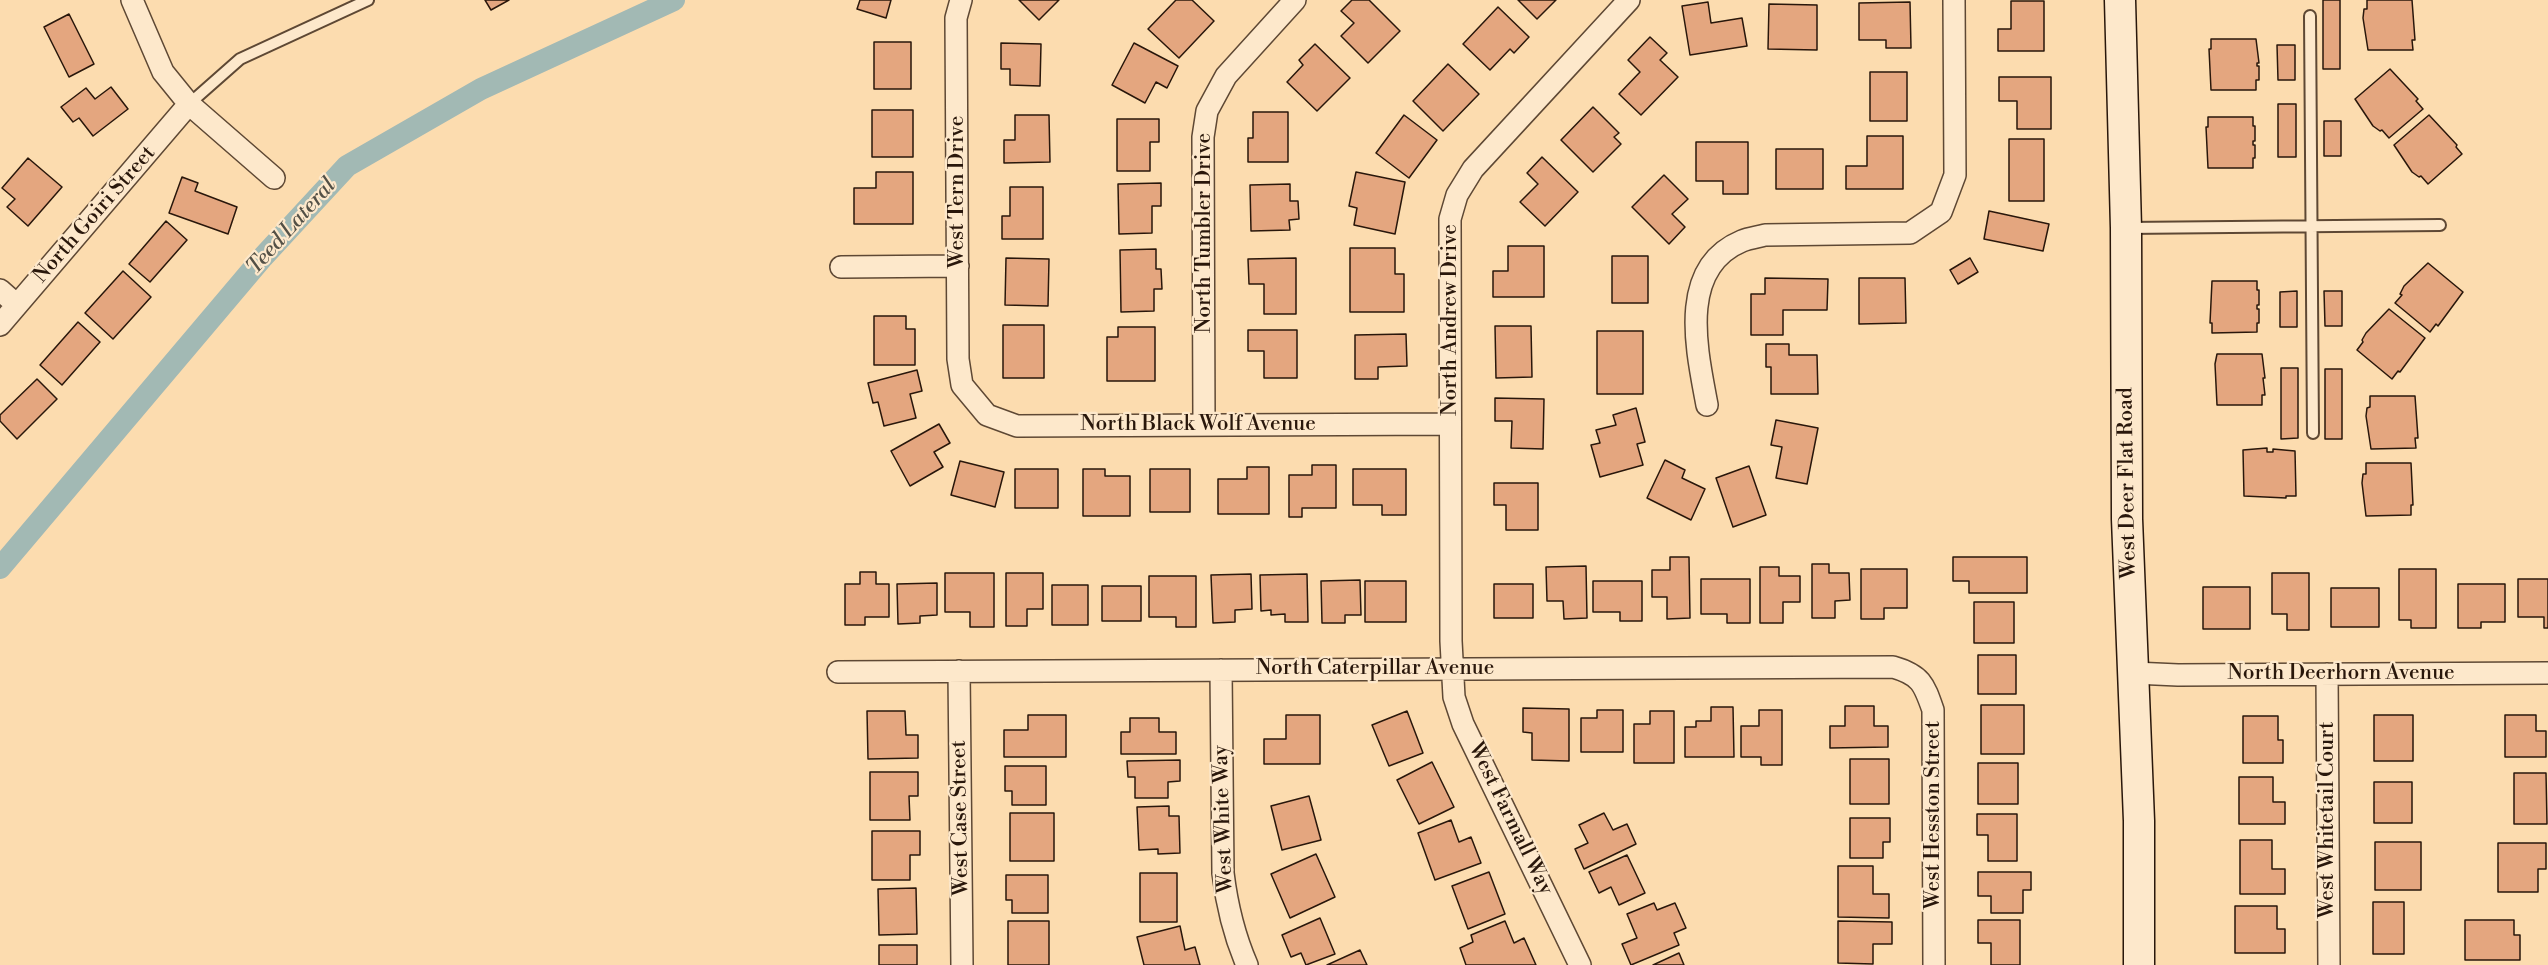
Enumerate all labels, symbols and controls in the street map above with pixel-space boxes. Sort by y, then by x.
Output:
street label: West Tern Drive [945,116,971,268]
street label: North Tumbler Drive [1192,133,1218,333]
street label: North Goiri Street [29,141,161,289]
water label: Teed Lateral [242,173,342,281]
street label: North Andrew Drive [1438,224,1464,416]
street label: West Deer Flat Road [2114,387,2142,579]
street label: North Black Wolf Avenue [1080,412,1316,438]
street label: North Caterpillar Avenue [1256,656,1494,682]
street label: North Deerhorn Avenue [2227,661,2455,687]
street label: West Hesston Street [1921,721,1947,909]
street label: West Whitetail Court [2315,722,2341,918]
street label: West Farmall Way [1462,739,1558,899]
street label: West Case Street [947,740,975,896]
street label: West White Way [1209,744,1239,894]

